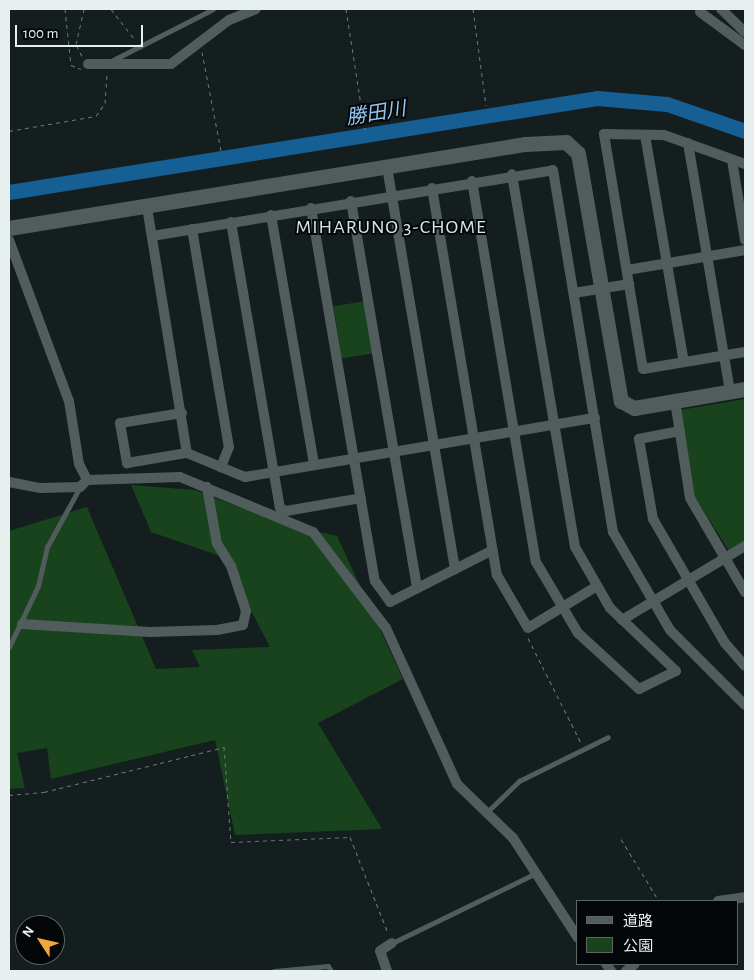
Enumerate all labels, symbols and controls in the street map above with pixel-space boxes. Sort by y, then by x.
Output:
scale bar [18,15,145,47]
text: 100 m [23,26,58,41]
water label: 勝田川 [344,97,408,131]
district label: MIHARUNO 3-CHOME [293,215,489,239]
legend [576,900,739,965]
text: 道路 [623,914,653,929]
north arrow [15,915,65,965]
text: N [20,924,37,940]
text: 公園 [623,939,653,954]

